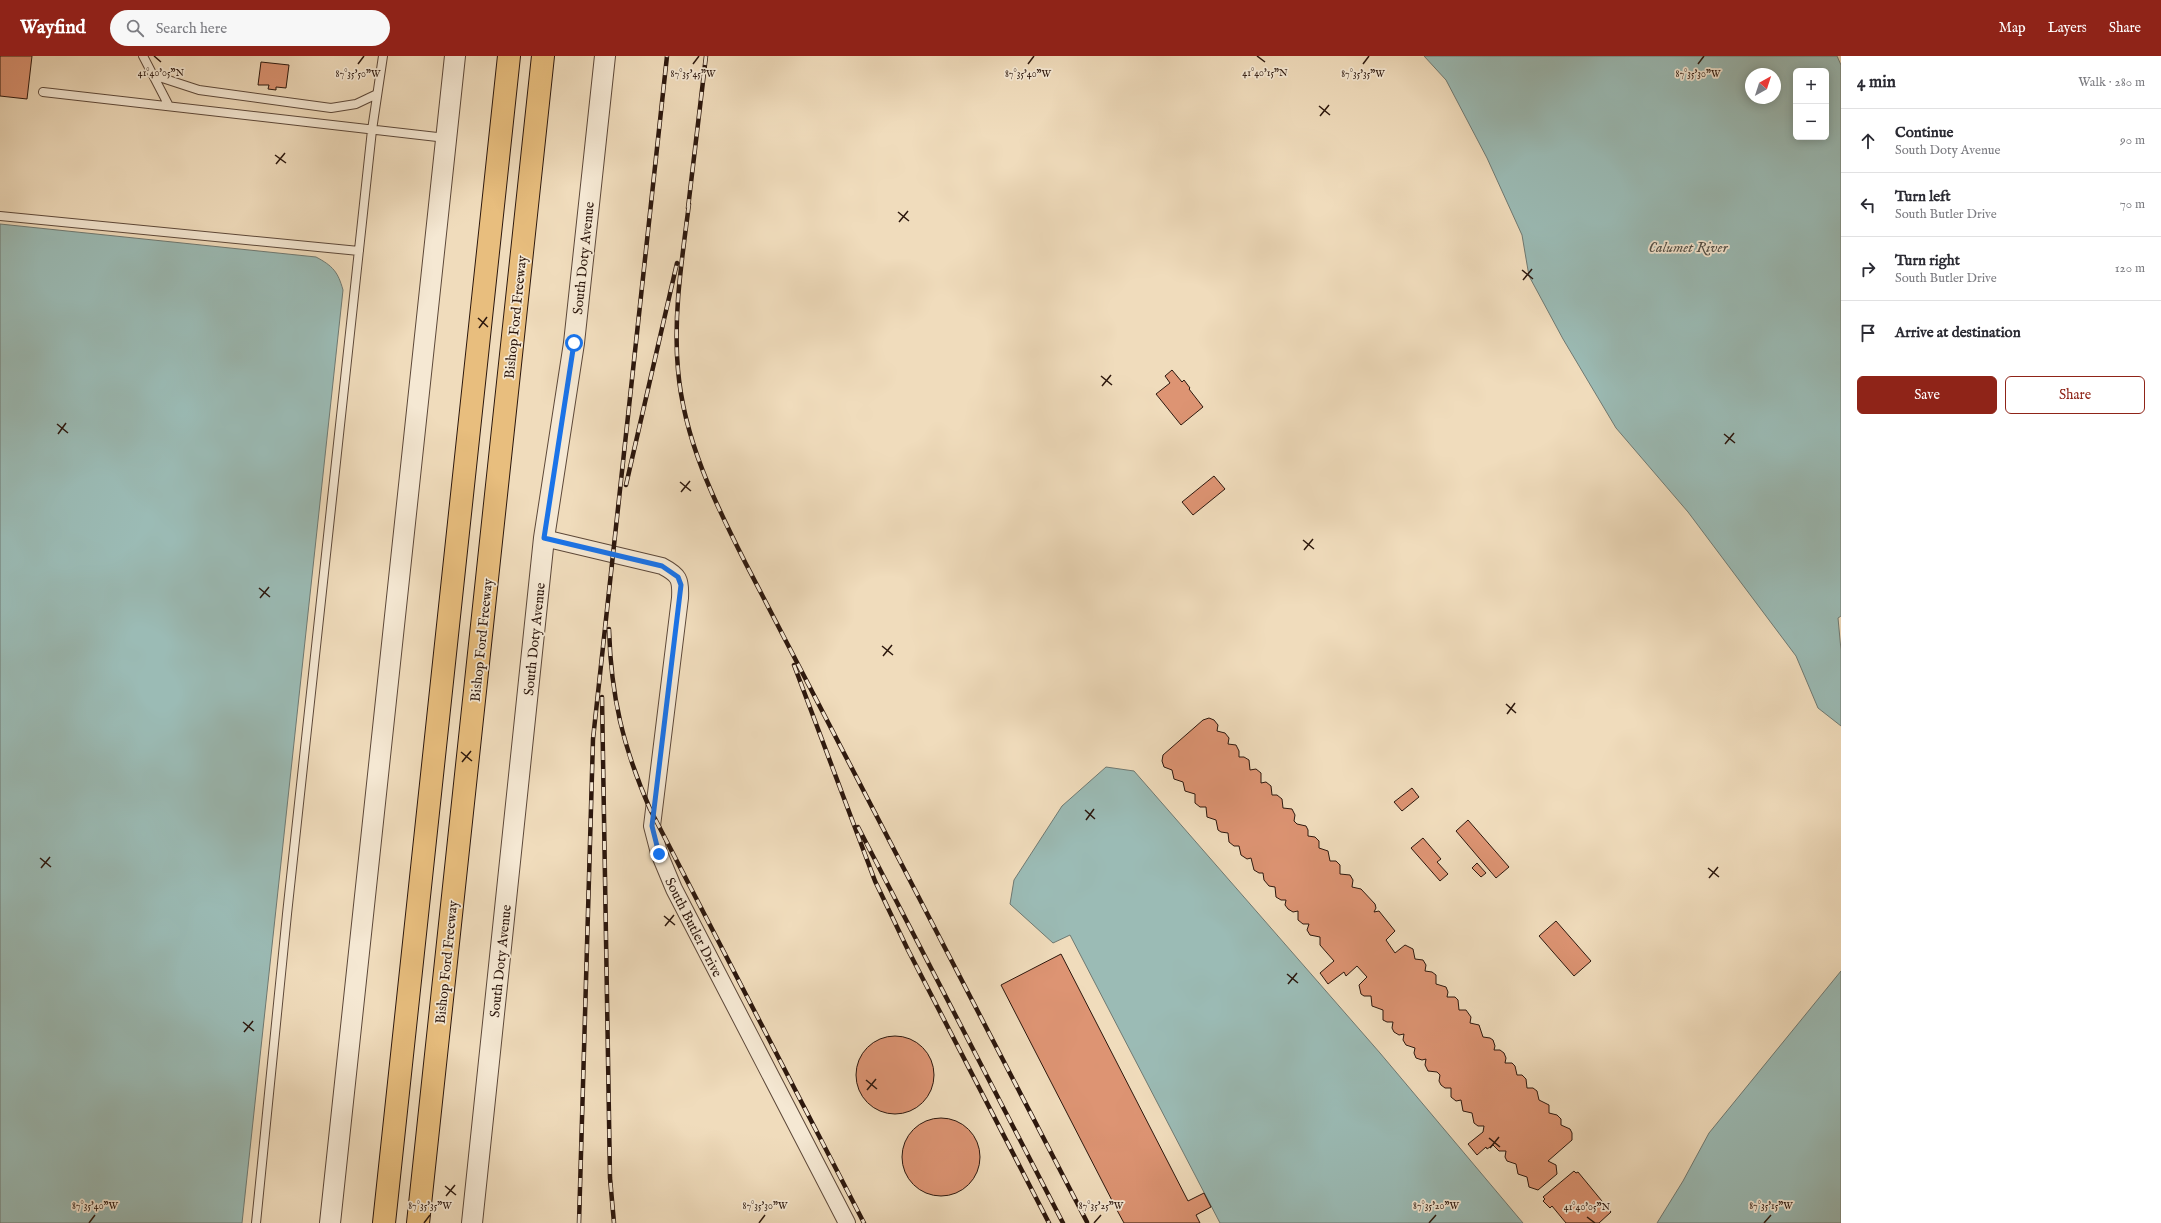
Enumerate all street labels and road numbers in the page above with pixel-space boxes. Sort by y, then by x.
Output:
street label: South Doty Avenue [569,200,599,316]
street label: Bishop Ford Freeway [501,254,531,380]
street label: Bishop Ford Freeway [467,577,497,703]
street label: South Doty Avenue [520,581,550,697]
street label: South Butler Drive [660,875,726,981]
street label: Bishop Ford Freeway [432,899,462,1025]
street label: South Doty Avenue [486,903,516,1019]

